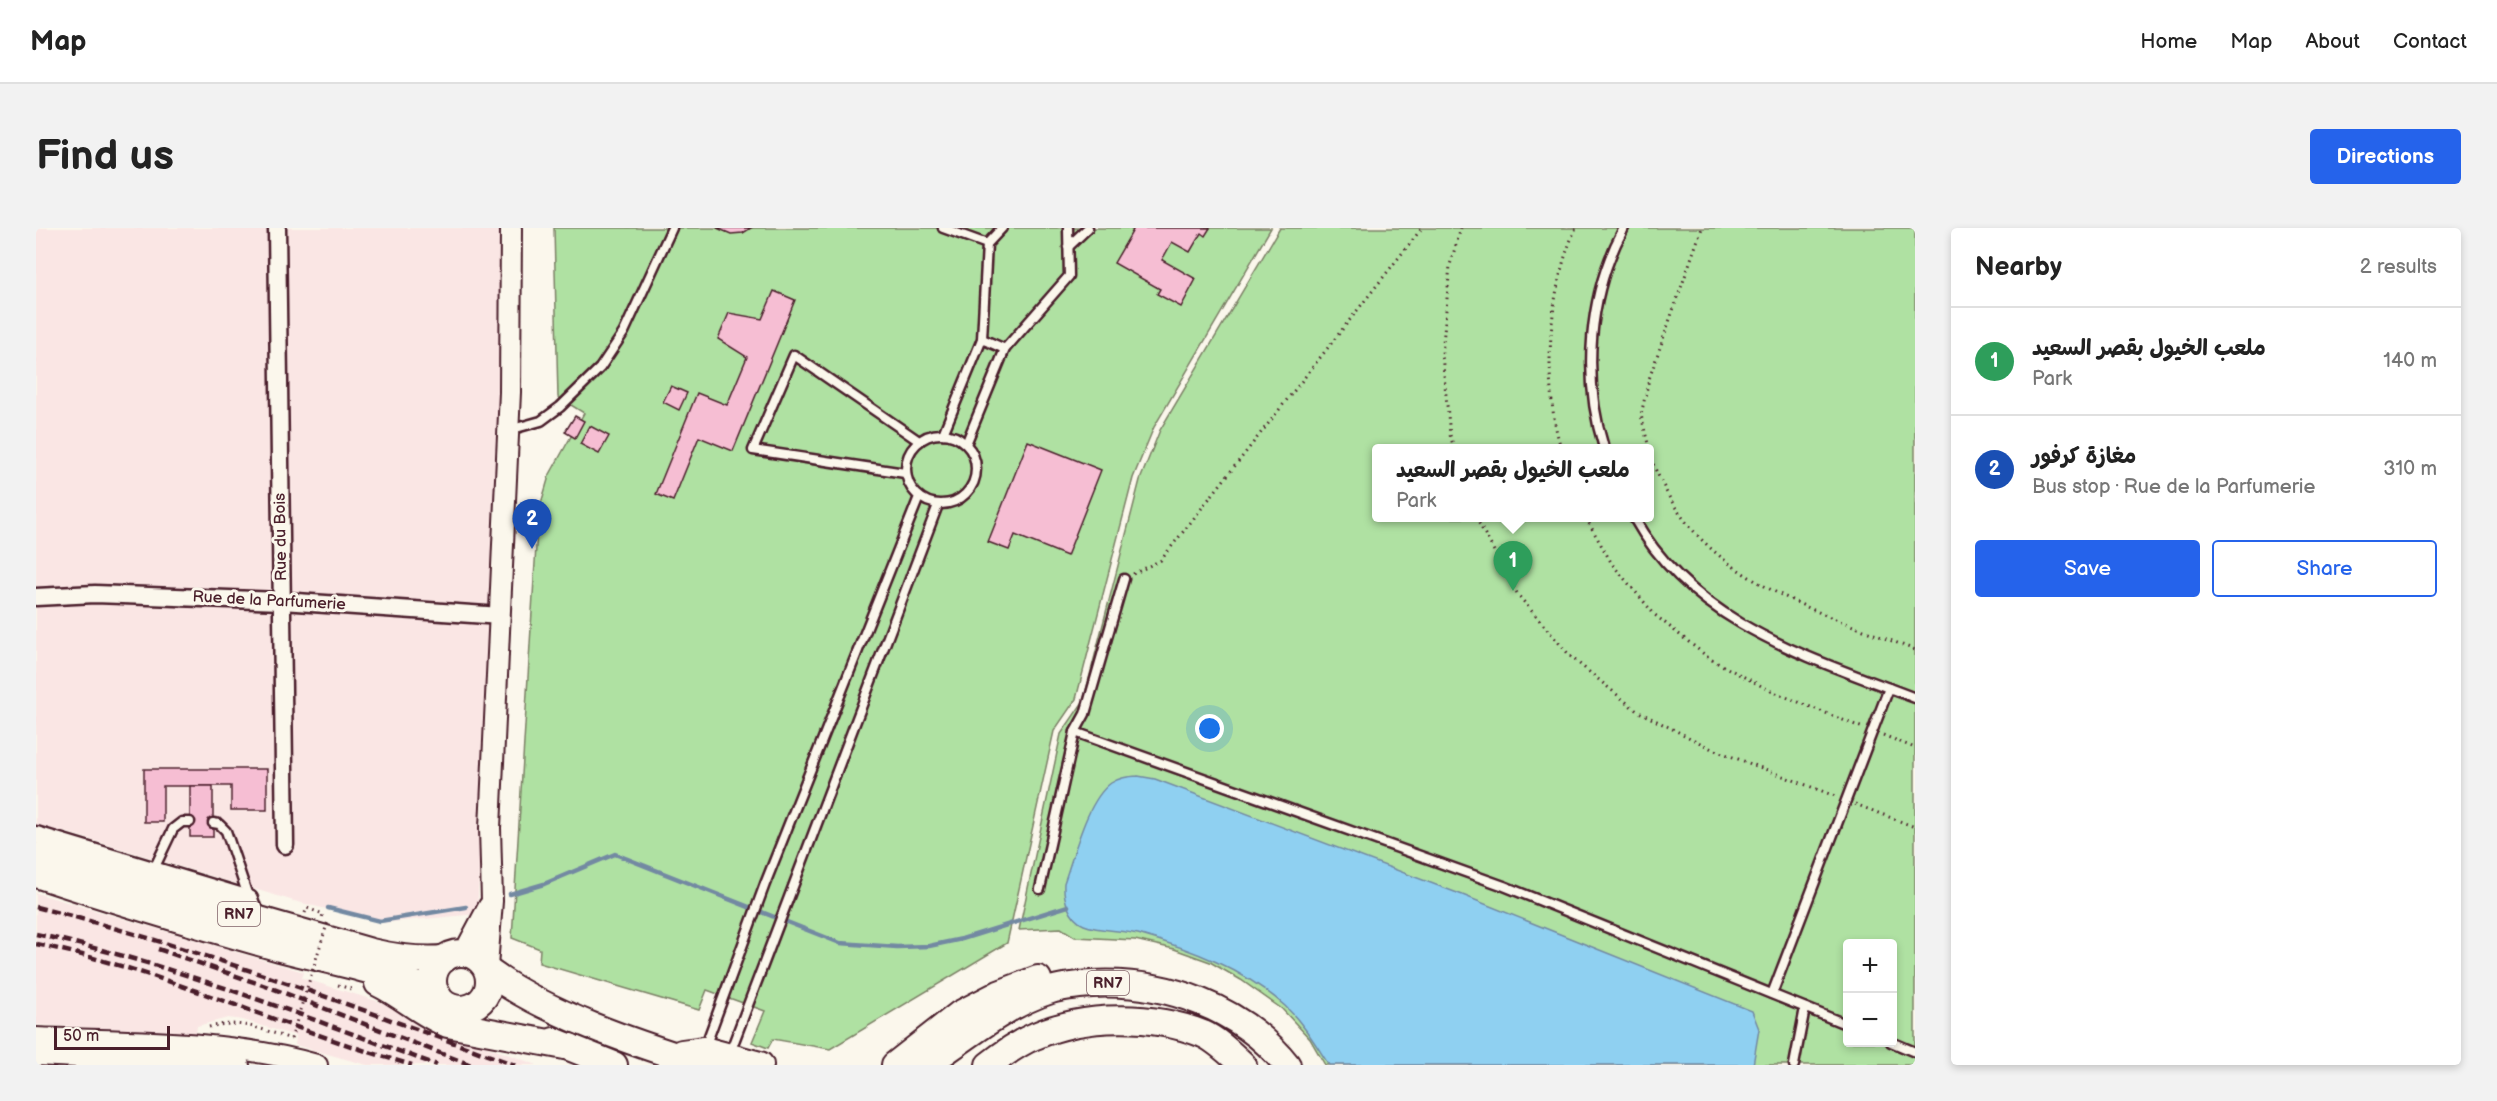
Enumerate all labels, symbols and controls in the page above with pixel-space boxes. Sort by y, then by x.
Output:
text: Map [30,25,86,58]
text: Home [2140,29,2197,54]
text: Map [2230,29,2272,54]
text: About [2305,29,2360,54]
text: Contact [2393,29,2467,54]
button: Directions [2310,129,2461,184]
text: Find us [36,131,174,182]
text: Nearby [1975,252,2062,283]
text: 2 results [2360,255,2437,279]
text: ملعب الخيول بقصر السعيد [2032,335,2266,362]
text: 1 [1990,349,1999,373]
text: 140 m [2383,349,2437,373]
text: Park [2032,367,2072,391]
text: مغازة كرفور [2032,443,2136,470]
popup [1372,444,1654,522]
text: ملعب الخيول بقصر السعيد [1396,457,1630,484]
text: 2 [1989,457,2000,481]
text: 310 m [2383,457,2437,481]
text: Bus stop · Rue de la Parfumerie [2032,475,2315,499]
text: Park [1396,489,1436,513]
street label: Rue du Bois [271,493,291,581]
pin: 2 [512,500,552,549]
button: Save [1975,540,2200,597]
button: Share [2212,540,2437,597]
pin: 1 [1494,542,1532,591]
street label: Rue de la Parfumerie [192,587,347,615]
your location [1195,714,1224,743]
road number: RN7 [218,902,260,926]
map controls [1843,939,1897,1047]
button: + [1843,939,1897,993]
road number: RN7 [1087,971,1129,995]
button: − [1843,993,1897,1047]
scale bar [54,1023,170,1050]
text: 50 m [63,1027,99,1046]

